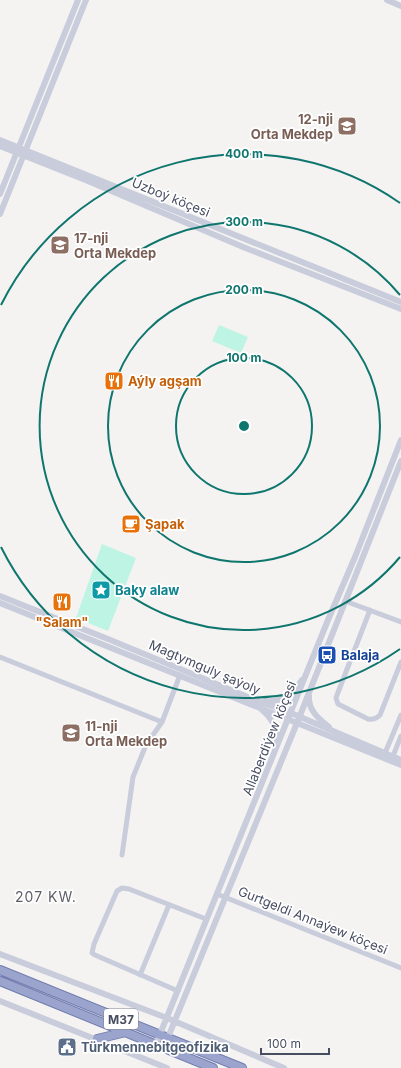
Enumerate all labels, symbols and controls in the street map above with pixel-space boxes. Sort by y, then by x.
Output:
place label: 12-nji Orta Mekdep [251,111,333,142]
school or university icon: 12-nji Orta Mekdep [336,115,358,137]
text: 400 m [225,146,263,161]
street label: Uzboý köçesi [130,174,212,220]
text: 300 m [225,214,263,229]
place label: 17-nji Orta Mekdep [74,230,156,261]
school or university icon: 17-nji Orta Mekdep [49,234,71,256]
text: 200 m [225,282,263,297]
text: 100 m [226,350,262,365]
restaurant icon: Aýly agşam [103,370,125,392]
place label: Aýly agşam [128,373,202,389]
centre of rings [237,419,251,433]
cafe icon: Şapak [120,513,142,535]
place label: Şapak [145,516,185,532]
place icon: Baky alaw [90,579,112,601]
place label: Baky alaw [115,582,179,598]
restaurant icon: "Salam" [51,591,73,613]
place label: "Salam" [35,614,89,630]
street label: Magtymguly şaýoly [147,636,263,698]
bus stop icon: Balaja [316,644,338,666]
place label: Balaja [341,647,379,663]
street label: Allaberdiýew köçesi [239,678,299,798]
place label: 11-nji Orta Mekdep [85,718,167,749]
school or university icon: 11-nji Orta Mekdep [60,722,82,744]
street label: Gurtgeldi Annaýew köçesi [236,883,390,957]
district label: 207 KW. [15,888,77,905]
road number: M37 [104,1009,138,1029]
scale bar [261,1030,329,1056]
public building icon: Türkmennebitgeofizika [56,1036,78,1058]
text: 100 m [267,1036,301,1051]
place label: Türkmennebitgeofizika [81,1039,229,1055]

